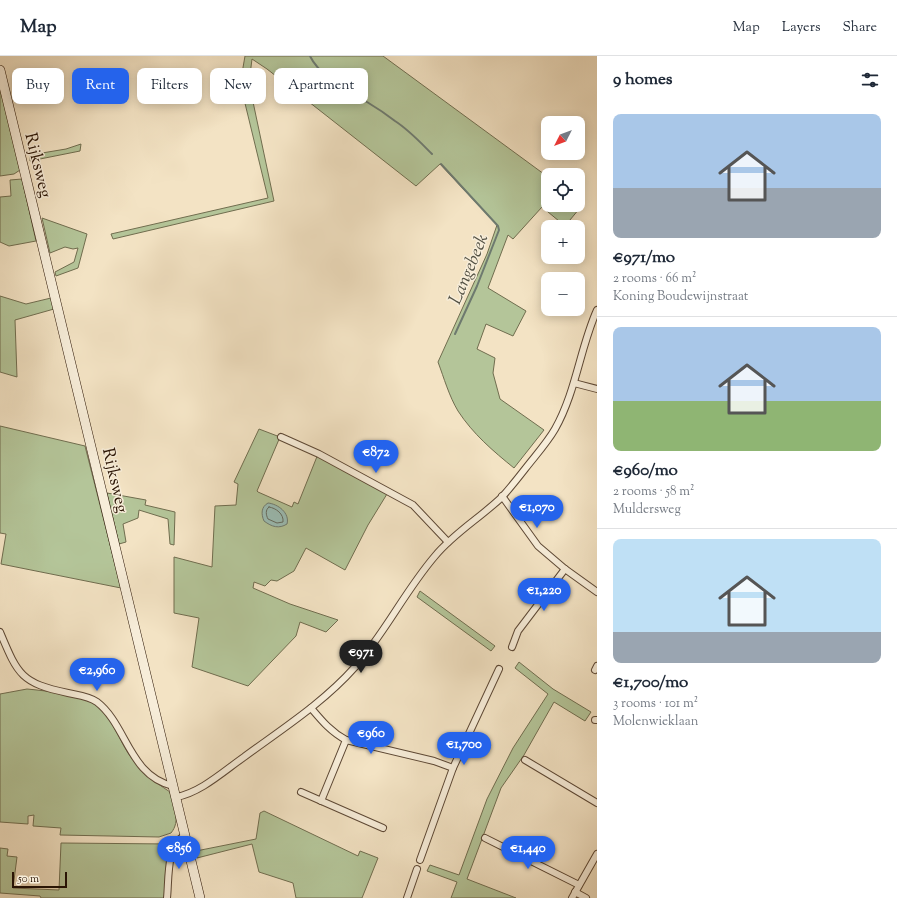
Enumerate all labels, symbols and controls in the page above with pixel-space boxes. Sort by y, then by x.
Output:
text: Map [20,14,57,41]
text: Map [733,18,760,38]
text: Layers [782,18,820,38]
text: Share [842,18,877,38]
chip: Buy [12,68,64,104]
chip: Rent [72,68,129,104]
chip: Filters [137,68,202,104]
chip: New [210,68,266,104]
chip: Apartment [274,68,368,104]
text: 9 homes [613,68,672,92]
icon: filters [859,69,881,91]
north arrow [541,116,585,160]
map controls [541,116,585,316]
street label: Rijksweg [17,131,57,200]
icon: home [711,140,783,212]
button: locate [541,168,585,212]
button: + [541,220,585,264]
water label: Langebeek [443,230,496,309]
text: €971/mo [613,246,675,270]
text: 2 rooms · 66 m² [613,270,696,288]
button: − [541,272,585,316]
text: Koning Boudewijnstraat [613,288,748,306]
icon: home [711,353,783,425]
pin: €872 [352,440,400,474]
text: €872 [363,444,389,462]
street label: Rijksweg [95,446,133,515]
text: €960/mo [613,459,678,483]
text: 2 rooms · 58 m² [613,483,694,501]
pin: €1,070 [504,495,570,529]
text: €1,070 [519,499,555,517]
text: Muldersweg [613,501,681,519]
icon: home [711,565,783,637]
pin: €1,220 [511,578,577,612]
text: €1,220 [527,582,561,600]
pin: €971 [337,640,385,674]
text: €971 [348,644,374,662]
pin: €2,960 [64,658,130,692]
text: €2,960 [79,662,115,680]
text: €1,700/mo [613,671,688,695]
text: 3 rooms · 101 m² [613,695,698,713]
text: Molenwieklaan [613,713,698,731]
pin: €960 [347,721,395,755]
text: €960 [357,725,385,743]
pin: €1,700 [431,732,497,766]
text: €1,700 [446,736,482,754]
pin: €856 [155,836,203,870]
pin: €1,440 [495,836,561,870]
text: €856 [166,840,192,858]
text: €1,440 [510,840,546,858]
scale bar [12,870,67,889]
text: 50 m [18,871,39,887]

